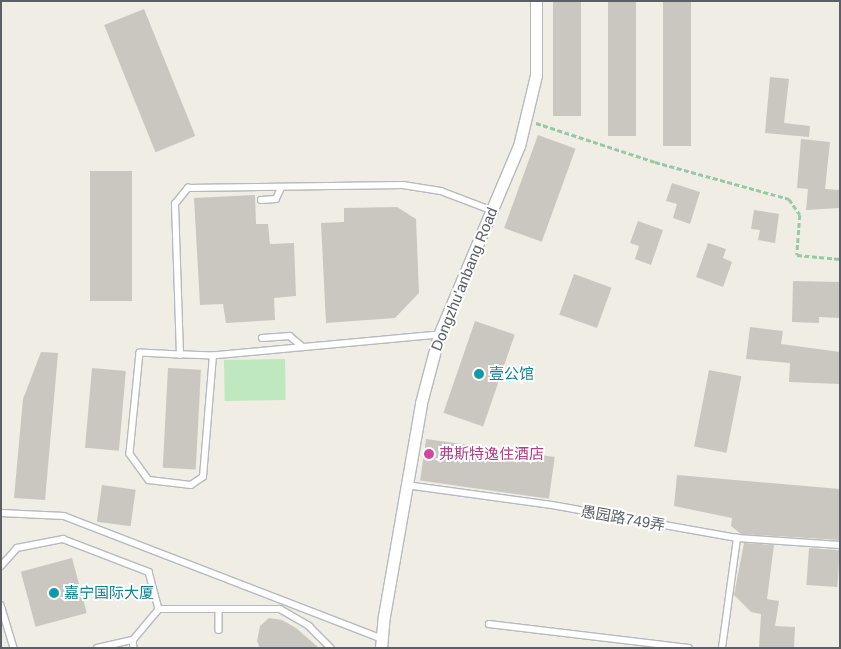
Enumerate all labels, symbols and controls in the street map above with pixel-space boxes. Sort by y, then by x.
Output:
street label: Dongzhu'anbang Road [427,205,501,353]
place label: 壹公馆 [489,365,534,383]
marker: 壹公馆 [473,368,485,380]
place label: 弗斯特逸住酒店 [439,445,544,463]
marker: 弗斯特逸住酒店 [423,448,435,460]
street label: 愚园路749弄 [580,502,666,534]
place label: 嘉宁国际大厦 [64,584,154,602]
marker: 嘉宁国际大厦 [48,587,60,599]

